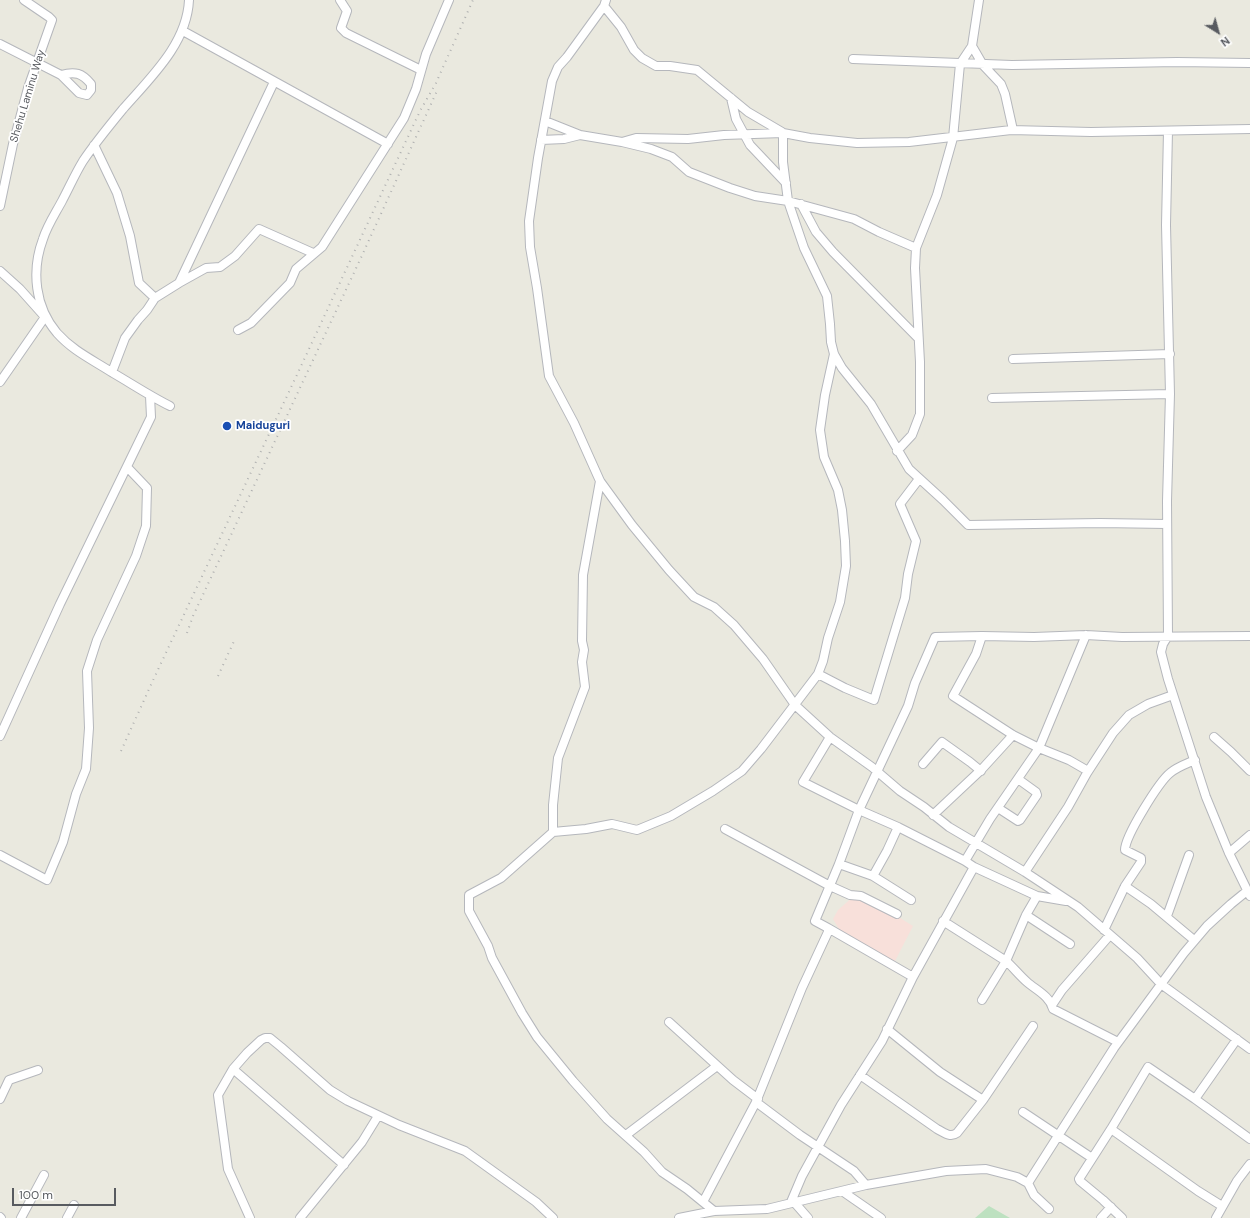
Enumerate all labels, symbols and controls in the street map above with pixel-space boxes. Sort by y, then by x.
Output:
north arrow [1198,12,1238,52]
text: N [1218,34,1233,50]
street label: Shehu Laminu Way [8,48,48,144]
place label: Maiduguri [236,419,290,433]
marker: Maiduguri [221,420,233,432]
scale bar [14,1180,118,1206]
text: 100 m [19,1187,53,1203]

